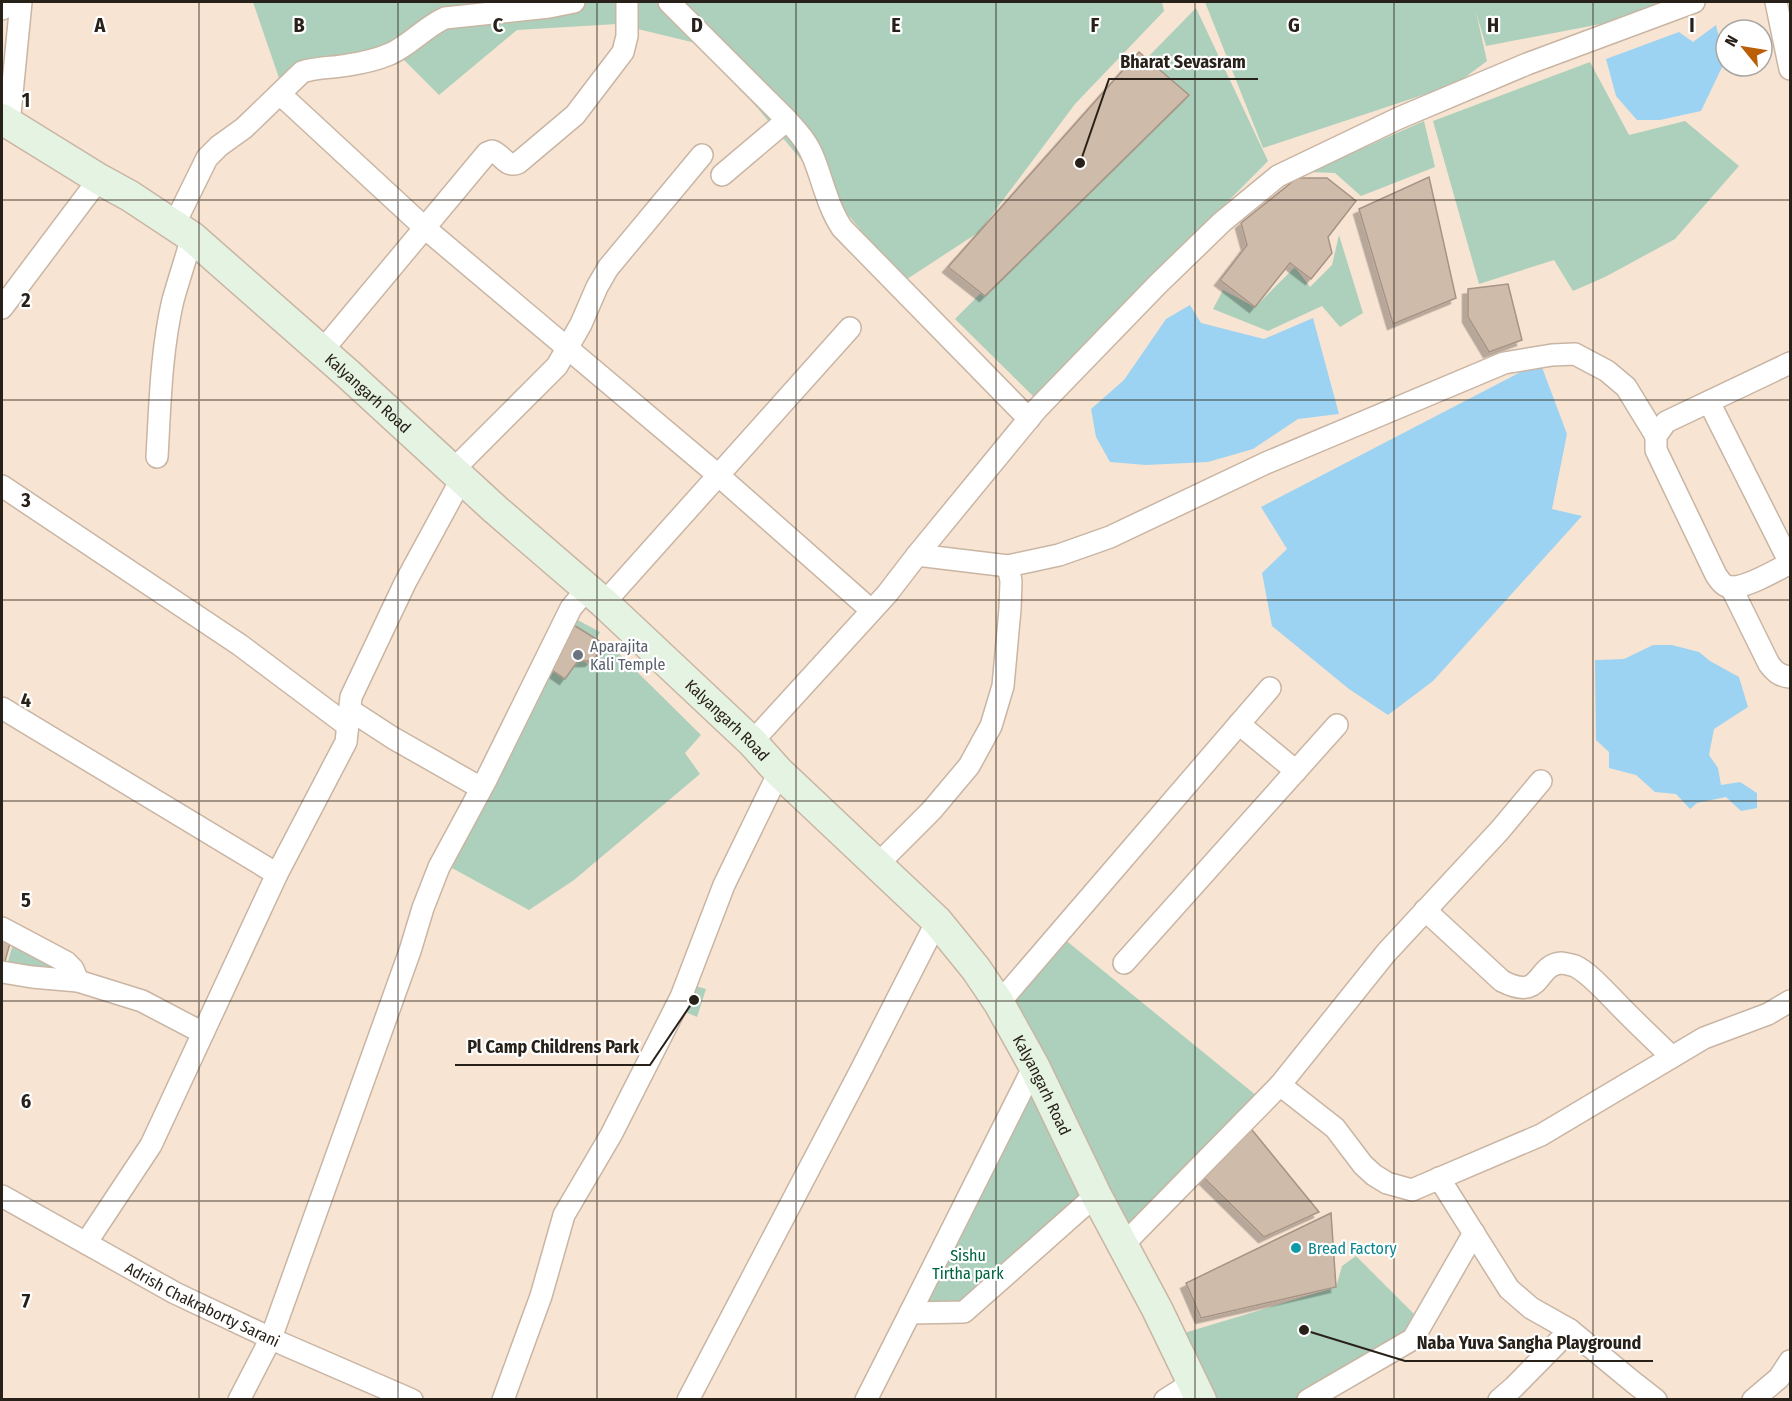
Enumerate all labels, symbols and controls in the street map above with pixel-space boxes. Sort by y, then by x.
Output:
text: A [94,13,107,37]
text: B [293,13,305,37]
text: C [493,13,504,37]
text: D [691,13,703,37]
text: E [891,13,901,37]
text: F [1091,13,1100,37]
text: G [1288,13,1300,37]
text: H [1487,13,1499,37]
text: I [1689,13,1695,37]
north arrow [1714,18,1774,78]
text: N [1721,32,1742,50]
callout: Bharat Sevasram [1109,43,1258,79]
text: Bharat Sevasram [1120,51,1246,73]
text: 1 [22,88,30,112]
text: 2 [20,288,31,312]
street label: Kalyangarh Road [321,349,415,437]
text: 3 [20,488,31,512]
place label: Aparajita Kali Temple [590,637,665,674]
marker: Aparajita Kali Temple [571,648,585,662]
street label: Kalyangarh Road [681,675,773,765]
text: 4 [21,688,31,712]
text: 5 [21,888,31,912]
callout: Pl Camp Childrens Park [455,1029,650,1065]
street label: Kalyangarh Road [1009,1032,1075,1138]
text: Pl Camp Childrens Park [467,1036,640,1058]
text: 6 [21,1089,31,1113]
place label: Bread Factory [1308,1239,1398,1258]
marker: Bread Factory [1289,1241,1303,1255]
park label: Sishu Tirtha park [932,1246,1004,1283]
street label: Adrish Chakraborty Sarani [122,1258,283,1351]
text: 7 [22,1289,31,1313]
callout: Naba Yuva Sangha Playground [1405,1325,1653,1361]
text: Naba Yuva Sangha Playground [1417,1332,1641,1354]

